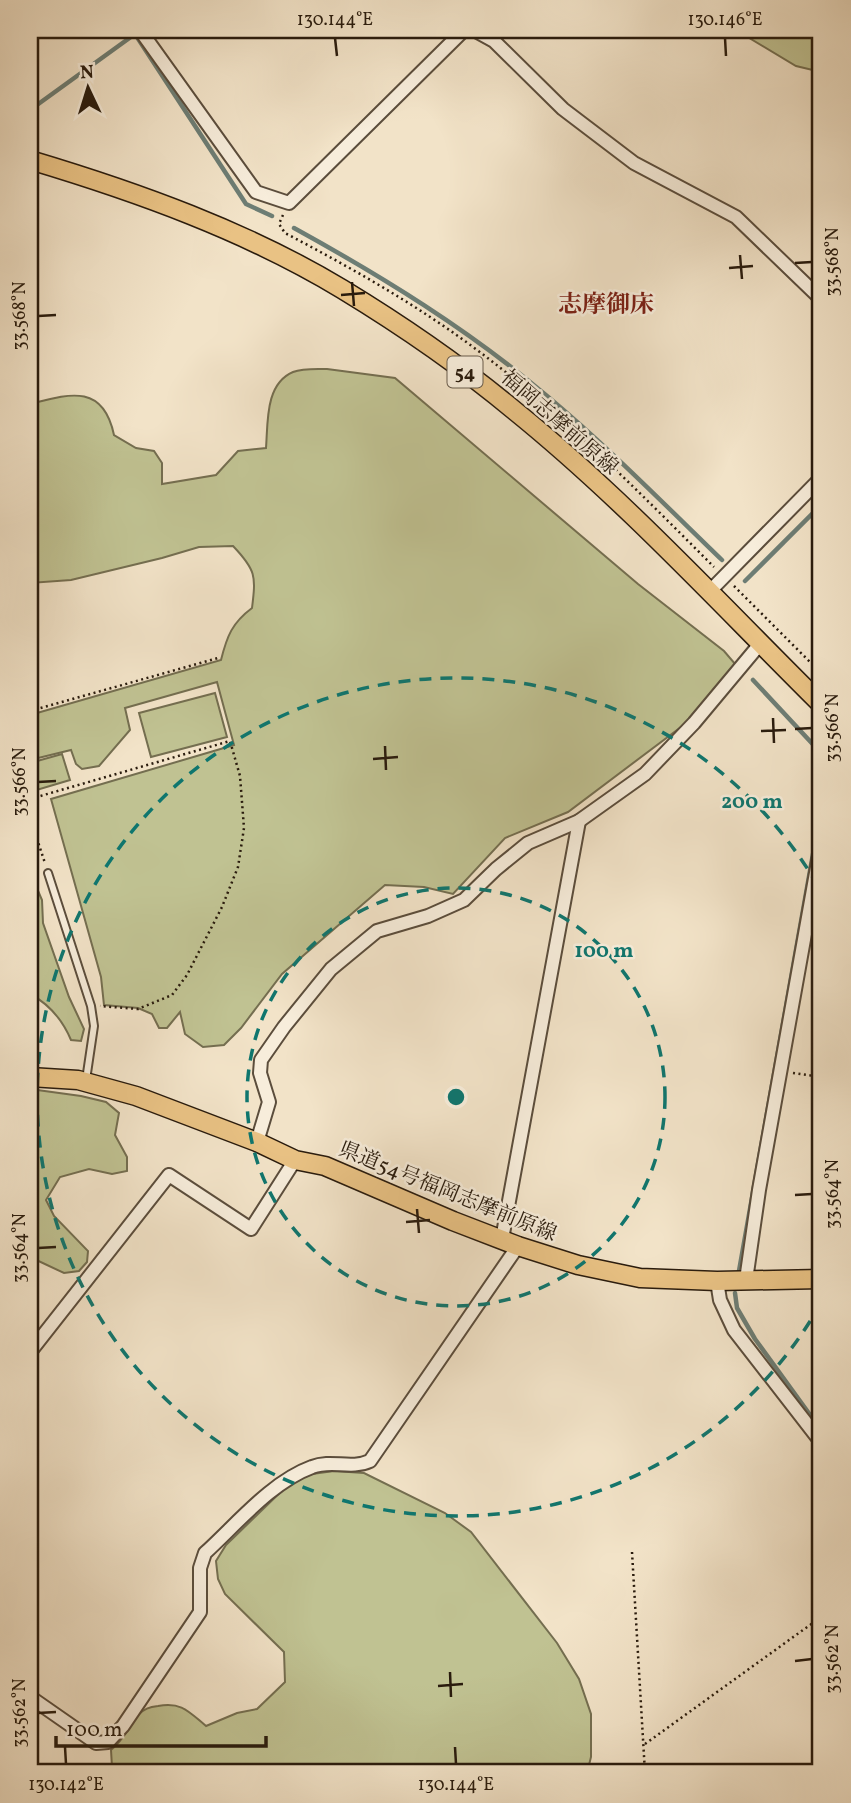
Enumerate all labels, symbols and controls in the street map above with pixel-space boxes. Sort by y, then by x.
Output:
text: 130.144°E [297,8,373,33]
text: 130.146°E [687,8,763,33]
north arrow [52,52,122,122]
text: N [79,60,95,86]
text: 33.568°N [821,227,846,297]
text: 33.568°N [8,281,33,351]
district label: 志摩御床 [558,289,654,323]
road number: 54 [448,356,482,388]
street label: 福岡志摩前原線 [494,364,624,482]
text: 33.566°N [821,693,846,763]
text: 33.566°N [8,747,33,817]
text: 200 m [721,788,783,817]
text: 100 m [574,937,634,966]
centre of rings [444,1085,468,1109]
street label: 県道54号福岡志摩前原線 [334,1135,561,1249]
text: 33.564°N [821,1159,846,1229]
text: 33.564°N [8,1213,33,1283]
text: 33.562°N [821,1624,846,1694]
text: 33.562°N [8,1678,33,1748]
scale bar [56,1705,266,1749]
text: 100 m [66,1716,123,1745]
text: 130.142°E [28,1773,104,1798]
text: 130.144°E [418,1773,494,1798]

